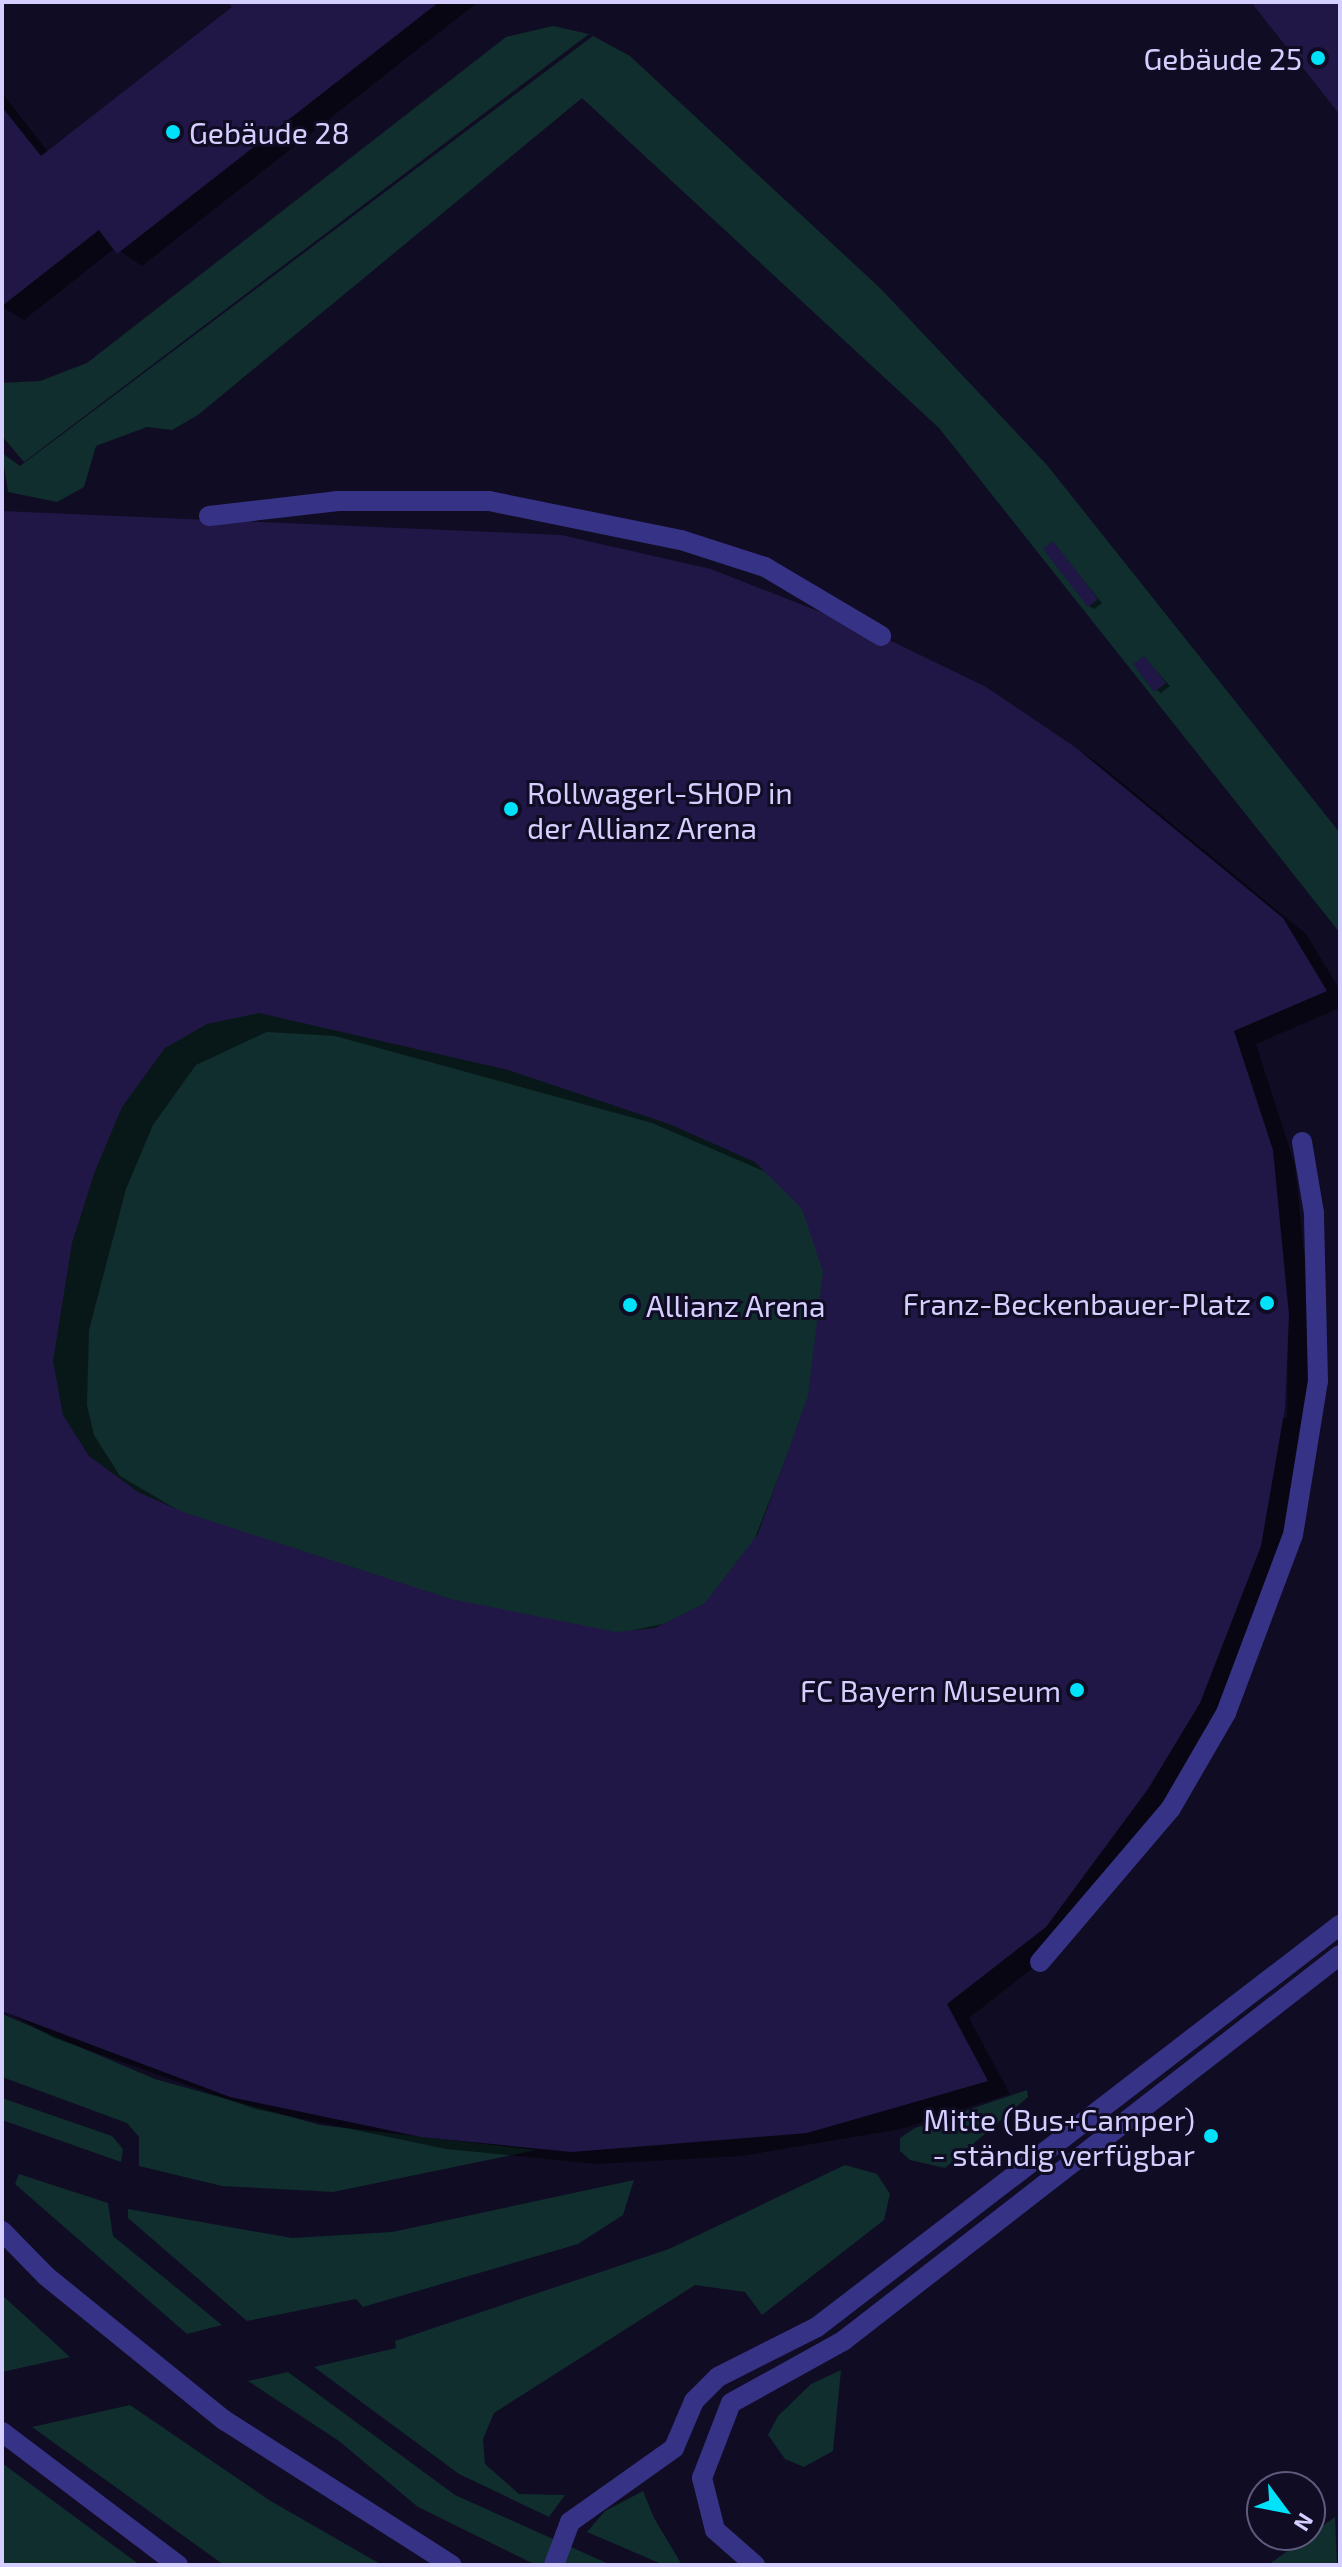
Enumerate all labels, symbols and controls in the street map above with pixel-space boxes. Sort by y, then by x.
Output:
place label: Gebäude 25 [1143,40,1302,76]
marker: Gebäude 25 [1309,49,1327,67]
place label: Gebäude 28 [189,114,350,150]
marker: Gebäude 28 [164,123,182,141]
place label: Rollwagerl-SHOP in der Allianz Arena [527,774,793,844]
marker: Rollwagerl-SHOP in der Allianz Arena [502,800,520,818]
place label: Franz-Beckenbauer-Platz [903,1285,1251,1321]
place label: Allianz Arena [646,1287,826,1323]
marker: Franz-Beckenbauer-Platz [1258,1294,1276,1312]
marker: Allianz Arena [621,1296,639,1314]
place label: FC Bayern Museum [800,1672,1061,1708]
marker: FC Bayern Museum [1068,1681,1086,1699]
place label: Mitte (Bus+Camper) - ständig verfügbar [923,2101,1195,2172]
marker: Mitte (Bus+Camper) - ständig verfügbar [1202,2127,1220,2145]
north arrow [1246,2471,1326,2551]
text: N [1289,2509,1320,2536]

